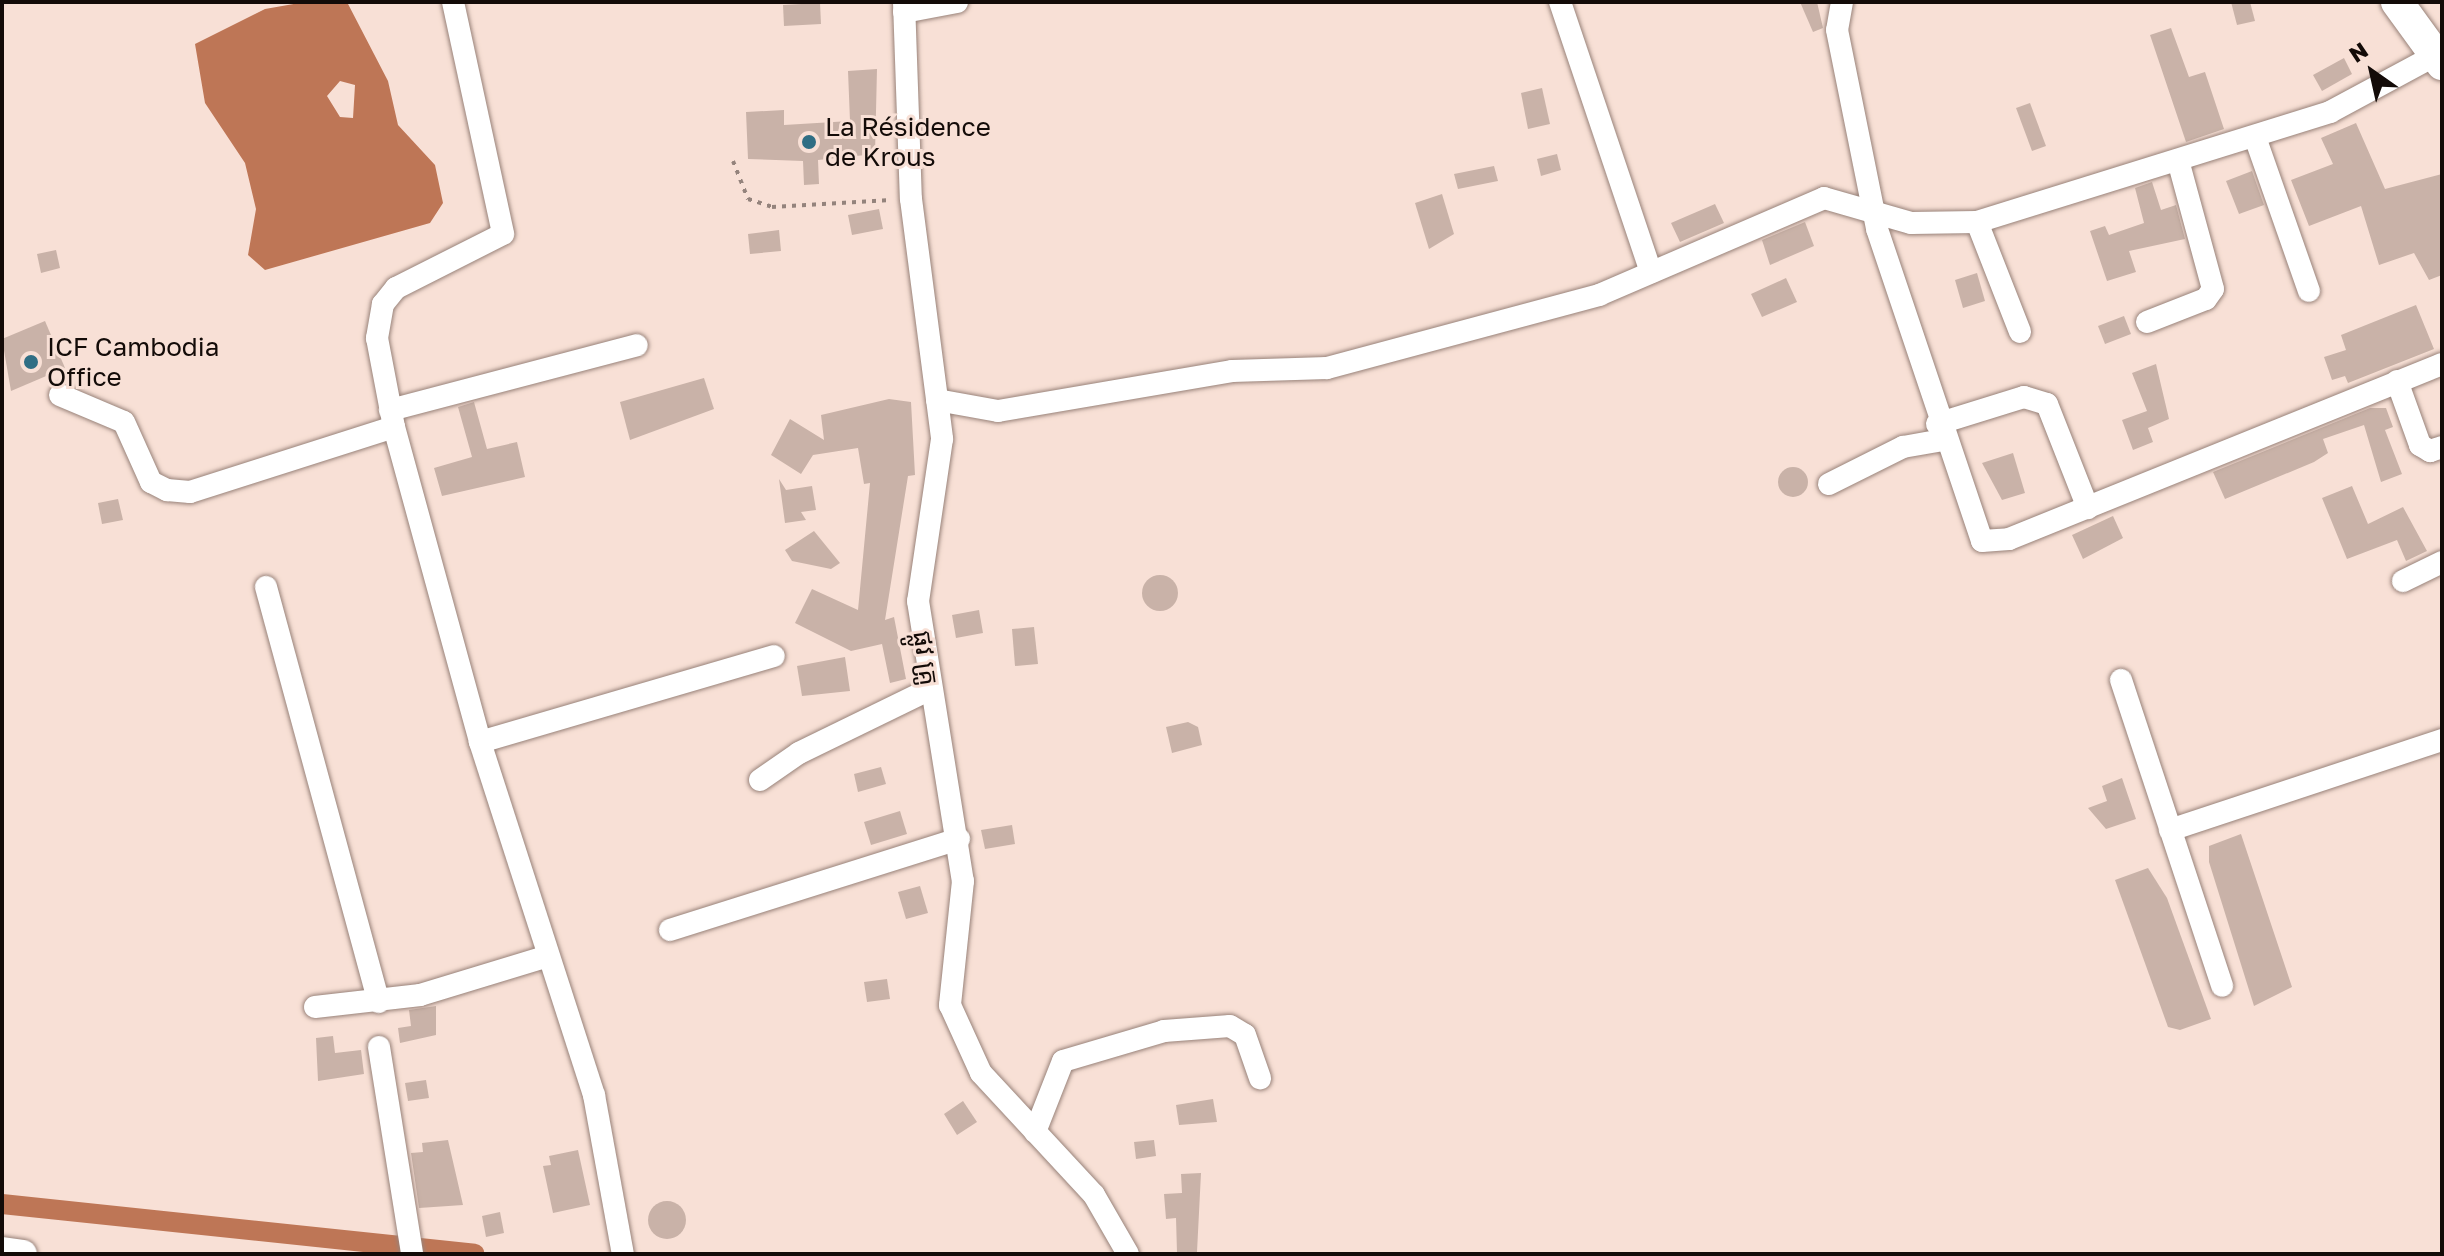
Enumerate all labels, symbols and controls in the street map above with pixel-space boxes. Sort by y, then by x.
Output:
north arrow [2332,32,2412,112]
text: N [2344,36,2373,68]
place label: La Résidence de Krous [825,111,991,172]
marker: La Résidence de Krous [800,133,818,151]
place label: ICF Cambodia Office [47,331,219,392]
marker: ICF Cambodia Office [22,353,40,371]
street label: ផ្លូវ គ្រូ [907,628,945,688]

